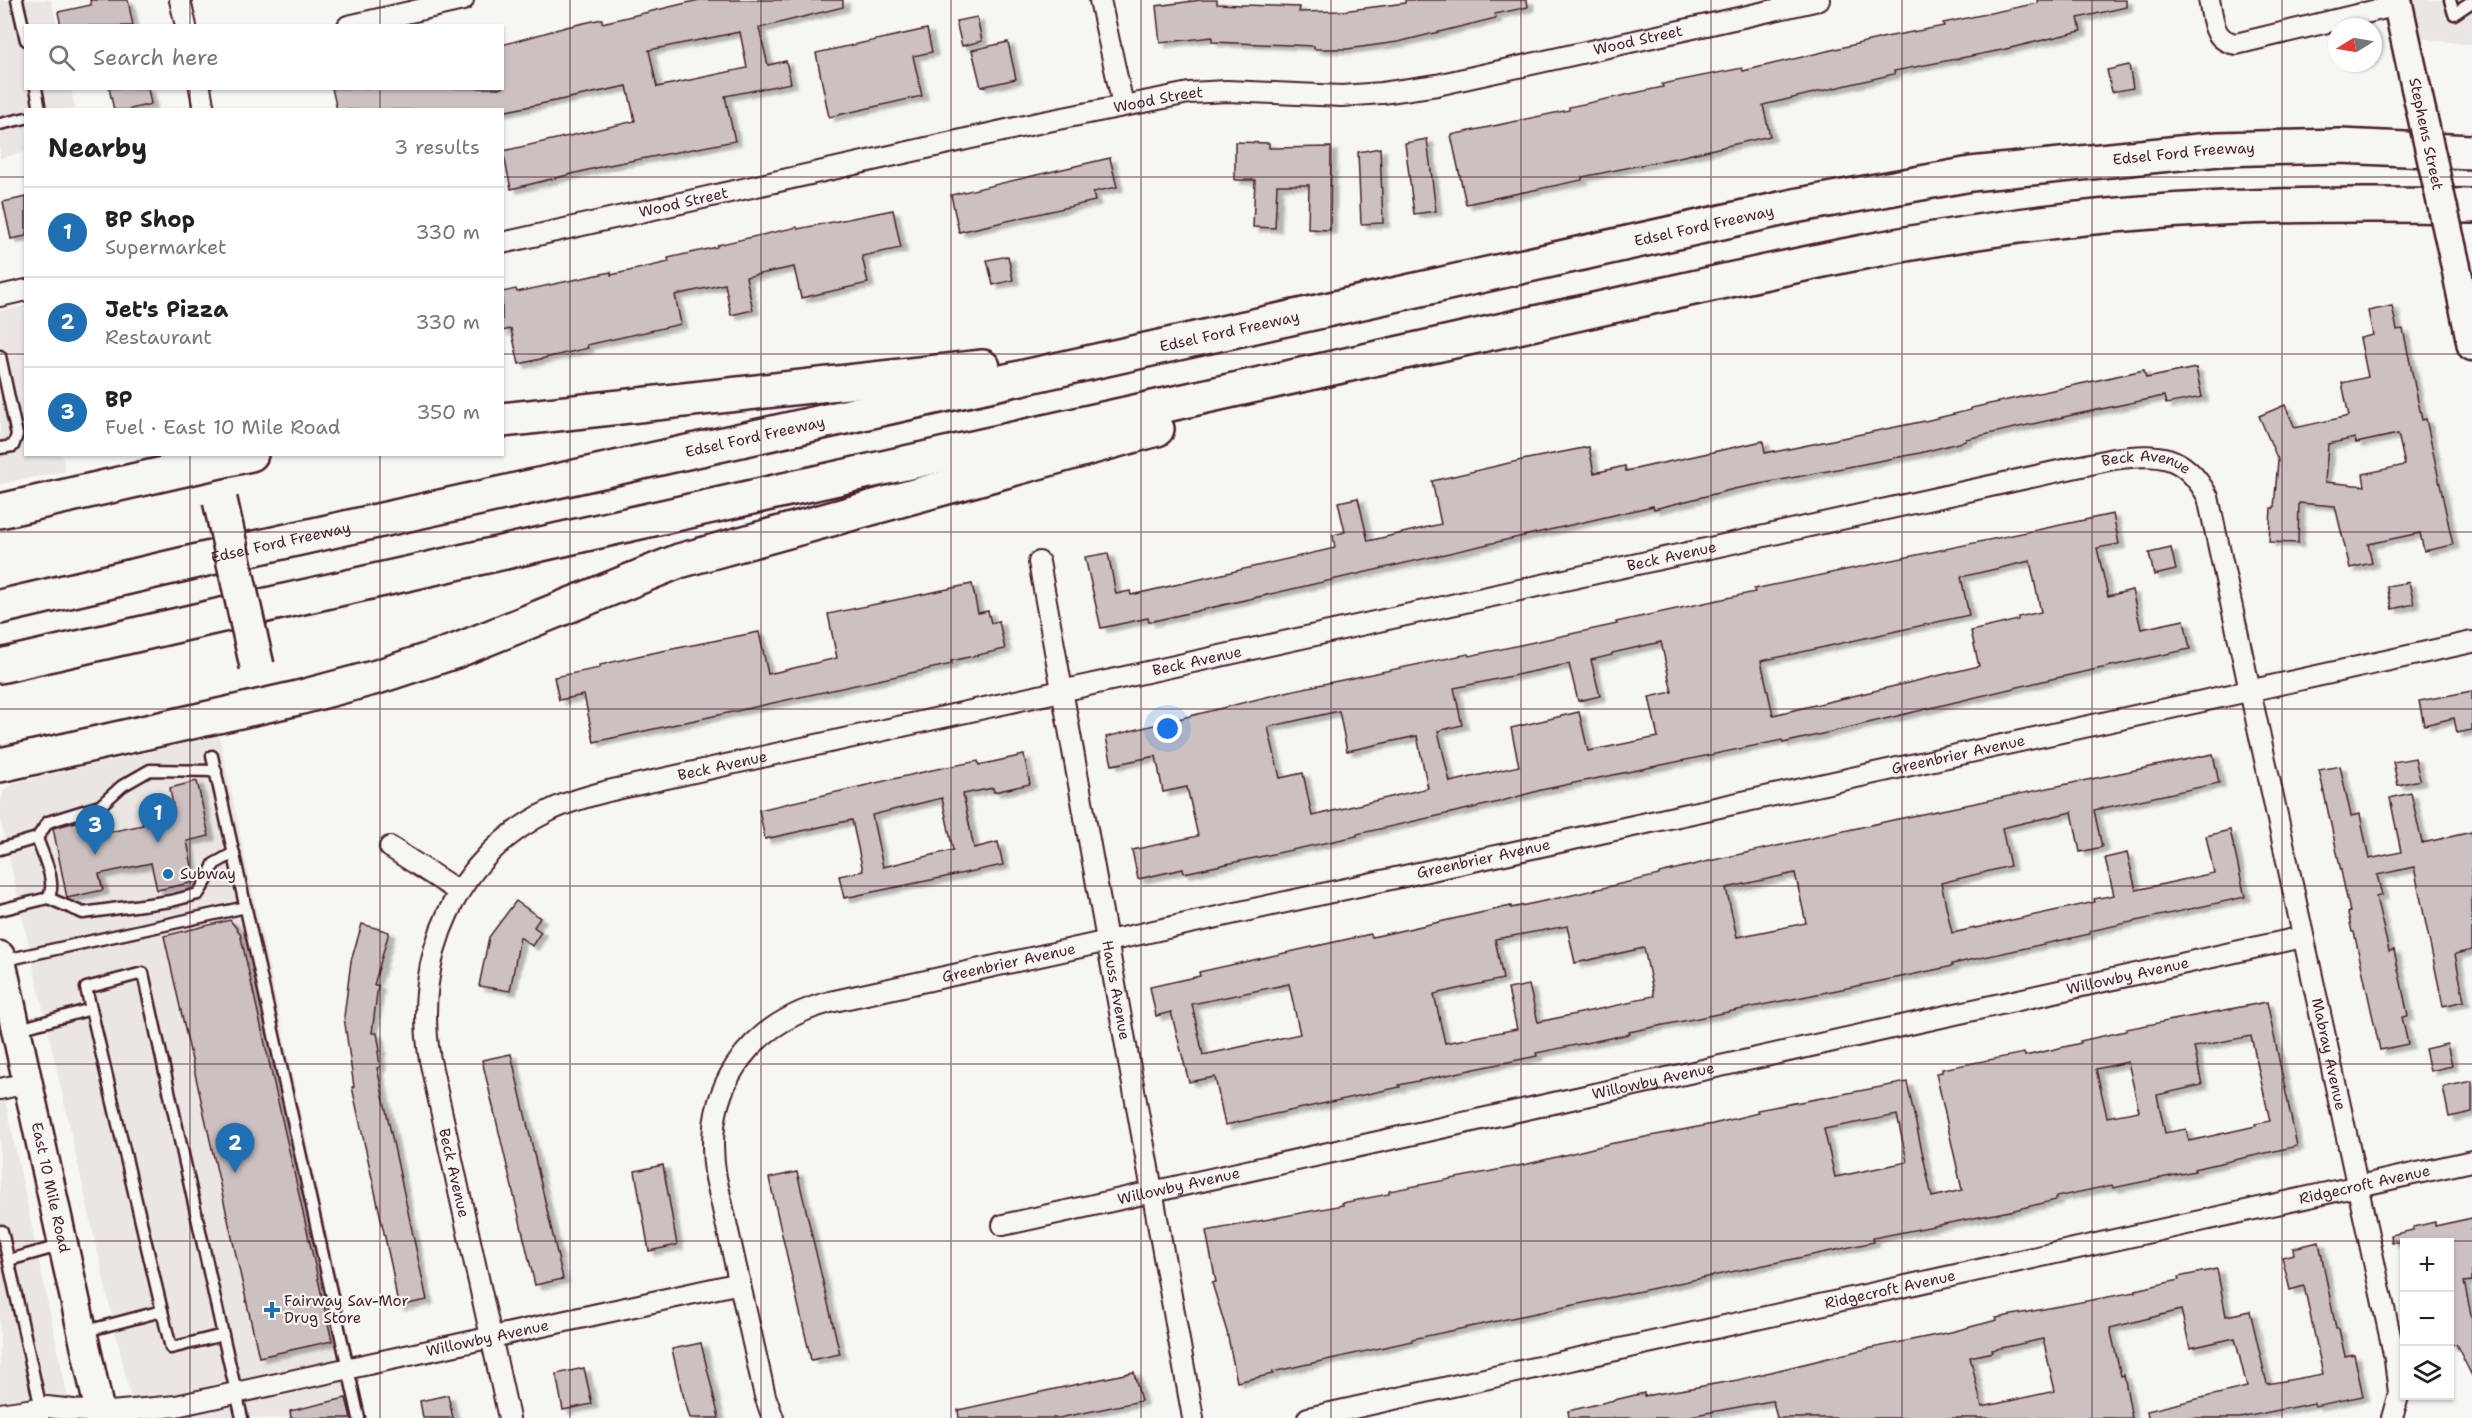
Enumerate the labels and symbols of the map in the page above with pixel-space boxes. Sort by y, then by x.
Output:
north arrow [2328,18,2382,72]
street label: Wood Street [1592,21,1684,60]
street label: Stephens Street [2404,76,2448,192]
street label: Wood Street [1112,82,1204,118]
street label: Edsel Ford Freeway [2112,138,2255,170]
street label: Wood Street [637,183,730,222]
street label: Edsel Ford Freeway [1632,201,1776,251]
street label: Edsel Ford Freeway [1158,306,1301,357]
street label: Edsel Ford Freeway [683,412,827,462]
street label: Beck Avenue [2100,446,2195,479]
street label: Edsel Ford Freeway [209,517,352,568]
street label: Beck Avenue [1625,537,1718,576]
street label: Beck Avenue [1150,641,1244,681]
your location [1153,714,1182,743]
street label: Greenbrier Avenue [1890,730,2027,779]
street label: Beck Avenue [676,746,769,785]
pin: 1 [138,794,178,843]
pin: 3 [76,806,115,855]
street label: Greenbrier Avenue [1415,834,1552,883]
place label: Subway [180,864,236,884]
marker: Subway [161,867,175,881]
street label: Greenbrier Avenue [940,938,1077,987]
street label: Hauss Avenue [1097,939,1135,1042]
street label: Willowby Avenue [2065,953,2191,999]
street label: Mabray Avenue [2307,996,2351,1112]
street label: Willowby Avenue [1590,1058,1716,1104]
street label: East 10 Mile Road [27,1120,75,1255]
pin: 2 [216,1124,254,1173]
street label: Beck Avenue [434,1126,474,1220]
street label: Ridgecroft Avenue [2297,1161,2432,1209]
street label: Willowby Avenue [1116,1163,1242,1209]
street label: Ridgecroft Avenue [1823,1265,1957,1314]
place label: Fairway Sav-Mor Drug Store [284,1291,409,1328]
marker: Fairway Sav-Mor Drug Store [265,1303,279,1317]
street label: Willowby Avenue [424,1315,551,1361]

